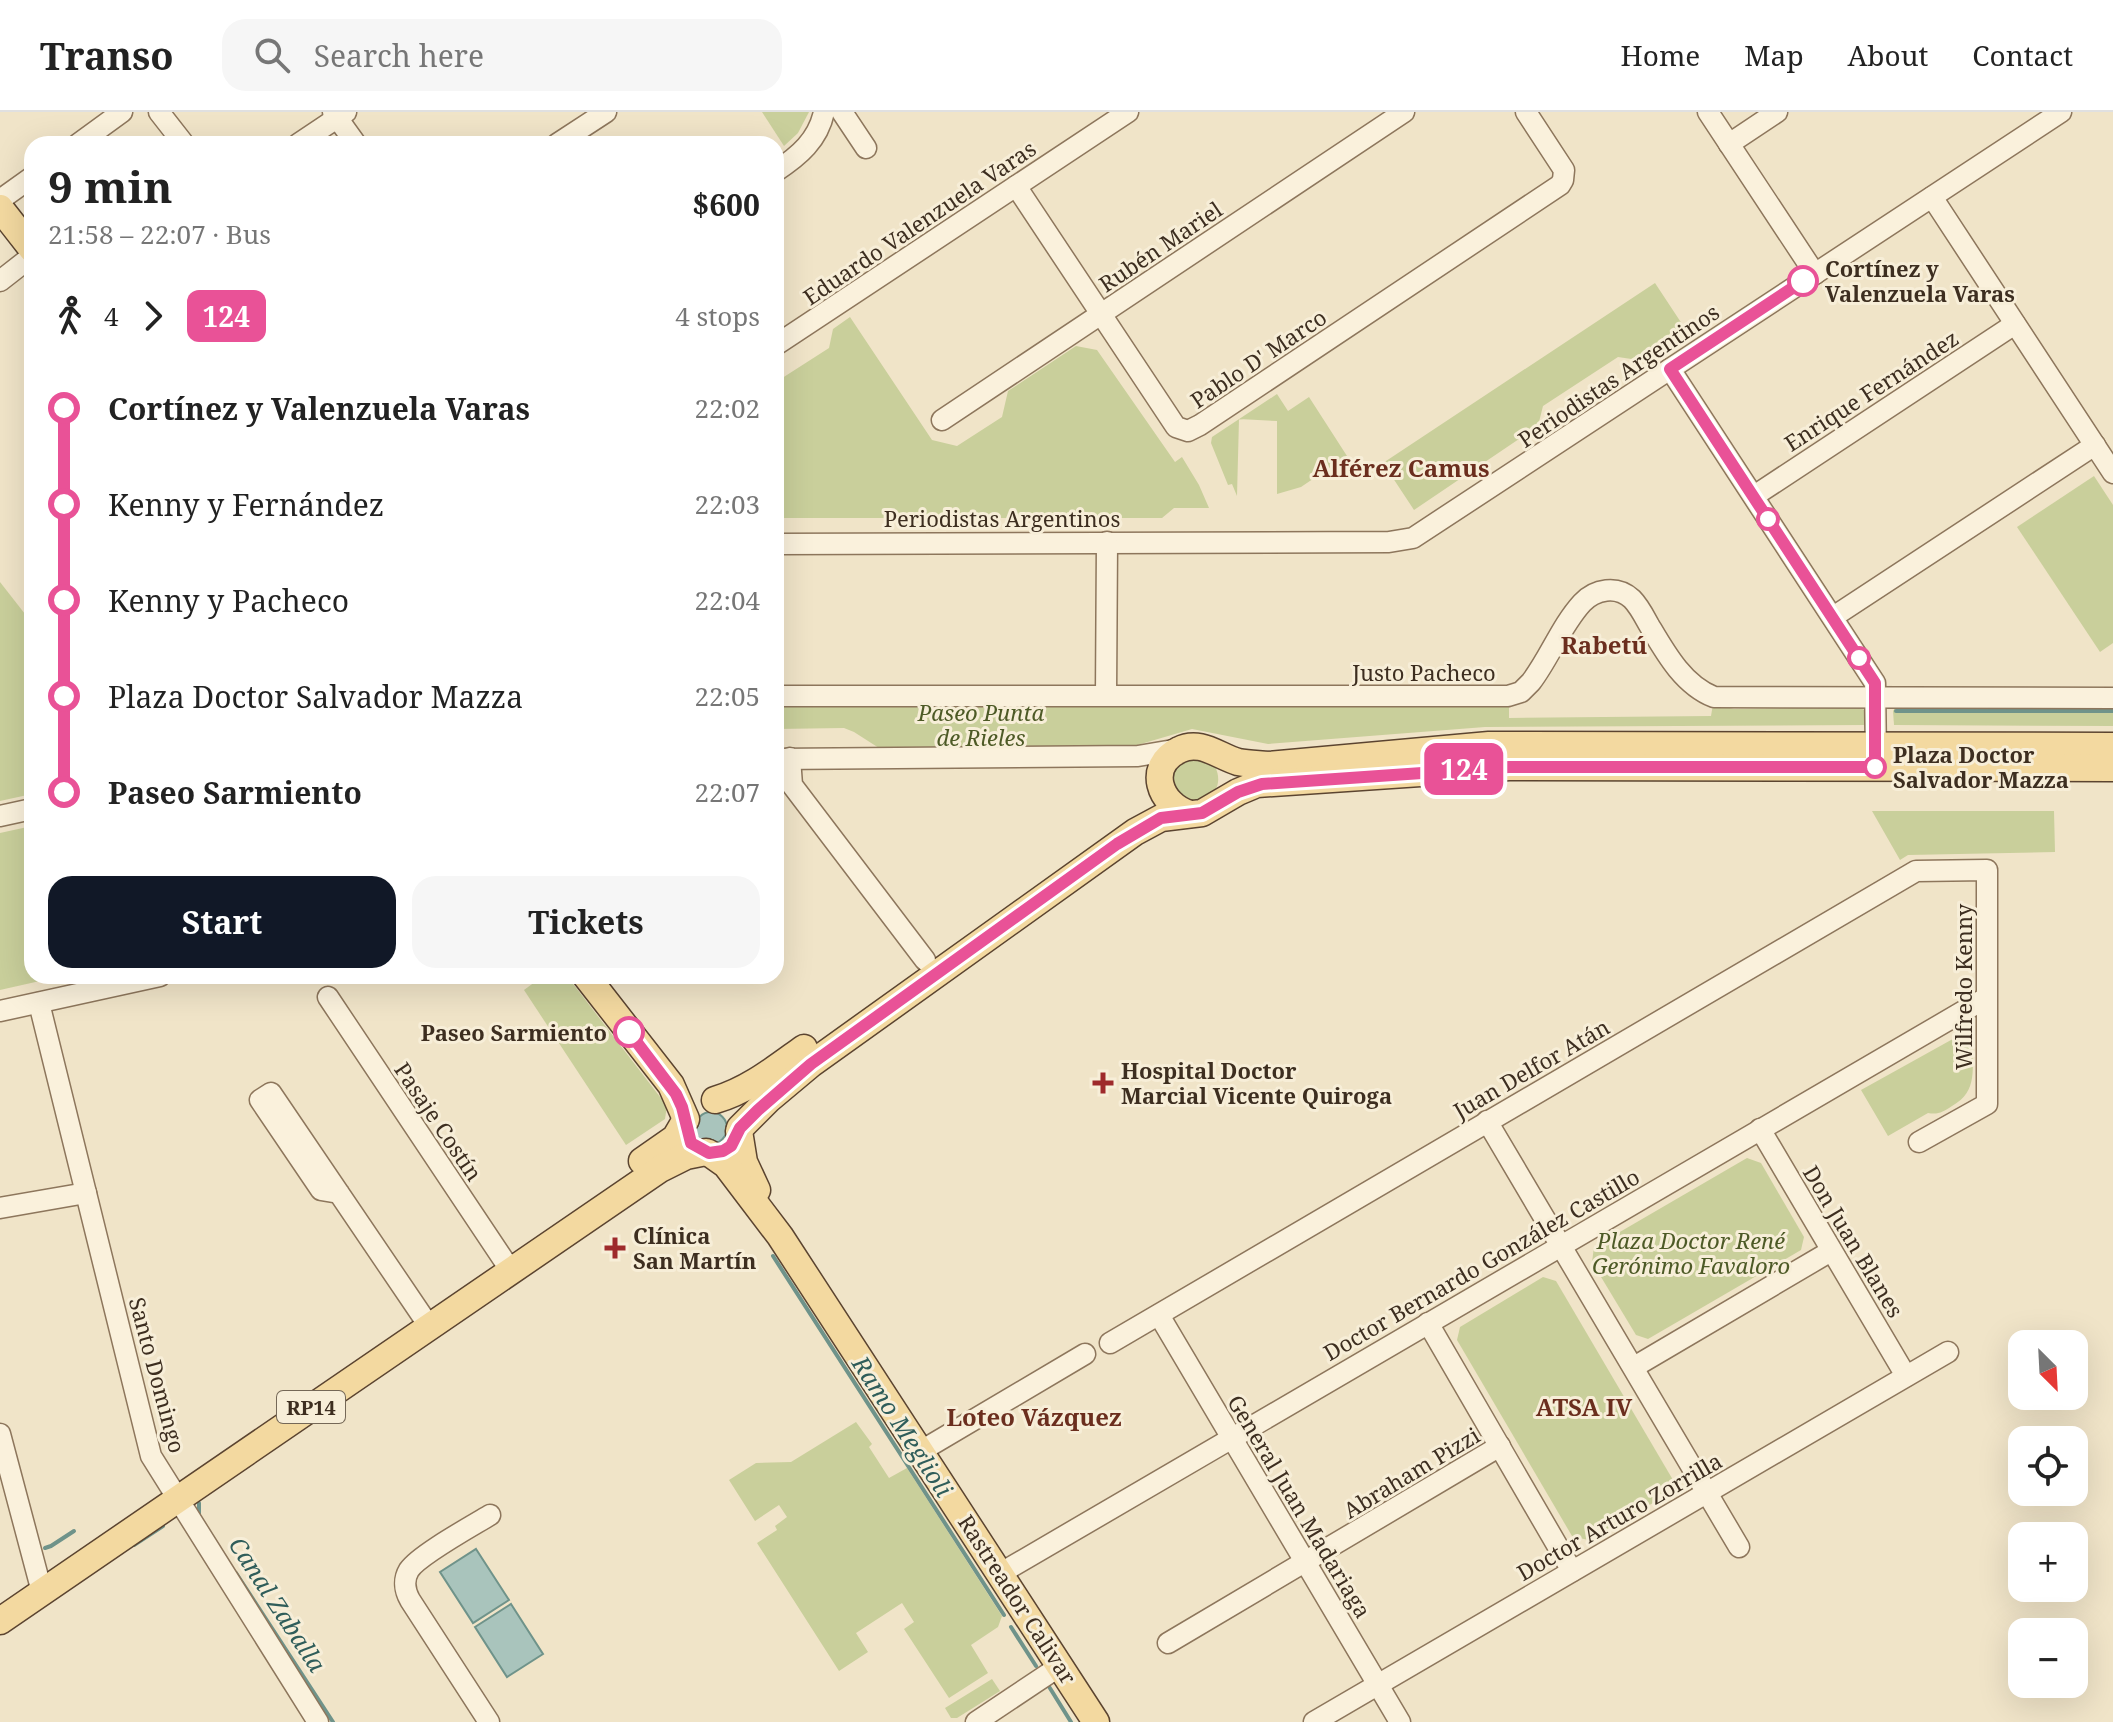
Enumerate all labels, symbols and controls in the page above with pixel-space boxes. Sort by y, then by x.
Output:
search box [222,19,782,91]
text: Transo [40,29,174,81]
icon: search [250,33,294,77]
text: Search here [314,35,484,76]
text: Home [1621,36,1700,74]
text: Map [1744,36,1804,74]
text: About [1848,36,1928,74]
text: Contact [1972,36,2073,74]
street label: Eduardo Valenzuela Varas [797,133,1041,311]
text: 9 min [48,156,173,216]
text: $600 [692,184,760,225]
street label: Rubén Mariel [1092,194,1228,298]
text: 21:58 – 22:07 · Bus [48,216,271,252]
place label: Cortínez y Valenzuela Varas [1825,253,2015,308]
marker: Cortínez y Valenzuela Varas [1788,266,1818,296]
icon: walk [48,294,92,338]
icon: forward [131,294,175,338]
street label: Periodistas Argentinos [1512,296,1724,454]
text: 124 [203,297,250,335]
text: 4 [104,298,119,334]
text: 4 stops [675,298,760,334]
street label: Pablo D' Marco [1184,301,1332,415]
street label: Enrique Fernández [1778,322,1964,458]
text: Cortínez y Valenzuela Varas [108,388,530,429]
text: 22:02 [694,390,760,426]
district label: Alférez Camus [1313,451,1489,484]
text: Kenny y Fernández [108,484,384,525]
text: 22:03 [694,486,760,522]
street label: Periodistas Argentinos [884,503,1120,533]
unlabelled marker [1757,508,1779,530]
text: Kenny y Pacheco [108,580,349,621]
text: 22:04 [694,582,760,618]
district label: Rabetú [1561,628,1647,661]
unlabelled marker [1848,647,1870,669]
street label: Justo Pacheco [1351,657,1496,687]
text: Plaza Doctor Salvador Mazza [108,676,523,717]
text: 22:05 [694,678,760,714]
park label: Paseo Punta de Rieles [917,697,1045,752]
place label: Plaza Doctor Salvador Mazza [1893,739,2069,794]
line badge: 124 [1418,743,1510,795]
text: 124 [1440,750,1488,788]
marker: Plaza Doctor Salvador Mazza [1864,756,1886,778]
text: Paseo Sarmiento [108,772,362,813]
text: 22:07 [694,774,760,810]
button: Start [48,876,396,968]
button: Tickets [412,876,760,968]
street label: Wilfredo Kenny [1948,903,1978,1070]
street label: Juan Delfor Atán [1447,1011,1614,1125]
place label: Paseo Sarmiento [421,1017,607,1047]
marker: Paseo Sarmiento [614,1017,644,1047]
place label: Hospital Doctor Marcial Vicente Quiroga [1121,1055,1392,1110]
street label: Pasaje Costín [388,1056,490,1186]
marker: Hospital Doctor Marcial Vicente Quiroga [1092,1072,1114,1094]
street label: Don Juan Blanes [1797,1159,1911,1323]
street label: Doctor Bernardo González Castillo [1318,1161,1644,1367]
place label: Clínica San Martín [633,1220,757,1275]
park label: Plaza Doctor René Gerónimo Favaloro [1592,1225,1790,1280]
marker: Clínica San Martín [604,1237,626,1259]
street label: Santo Domingo [123,1294,193,1456]
north arrow [2008,1330,2088,1410]
map controls [2008,1330,2088,1698]
water label: Ramo Meglioli [845,1348,961,1503]
street label: General Juan Madariaga [1221,1389,1379,1623]
district label: ATSA IV [1536,1390,1632,1423]
road number: RP14 [277,1391,345,1423]
district label: Loteo Vázquez [946,1400,1122,1433]
street label: Abraham Pizzi [1337,1419,1485,1525]
button: locate [2008,1426,2088,1506]
street label: Doctor Arturo Zorrilla [1511,1445,1727,1587]
street label: Rastreador Calivar [952,1508,1084,1690]
button: + [2008,1522,2088,1602]
water label: Canal Zaballa [222,1530,334,1678]
button: − [2008,1618,2088,1698]

